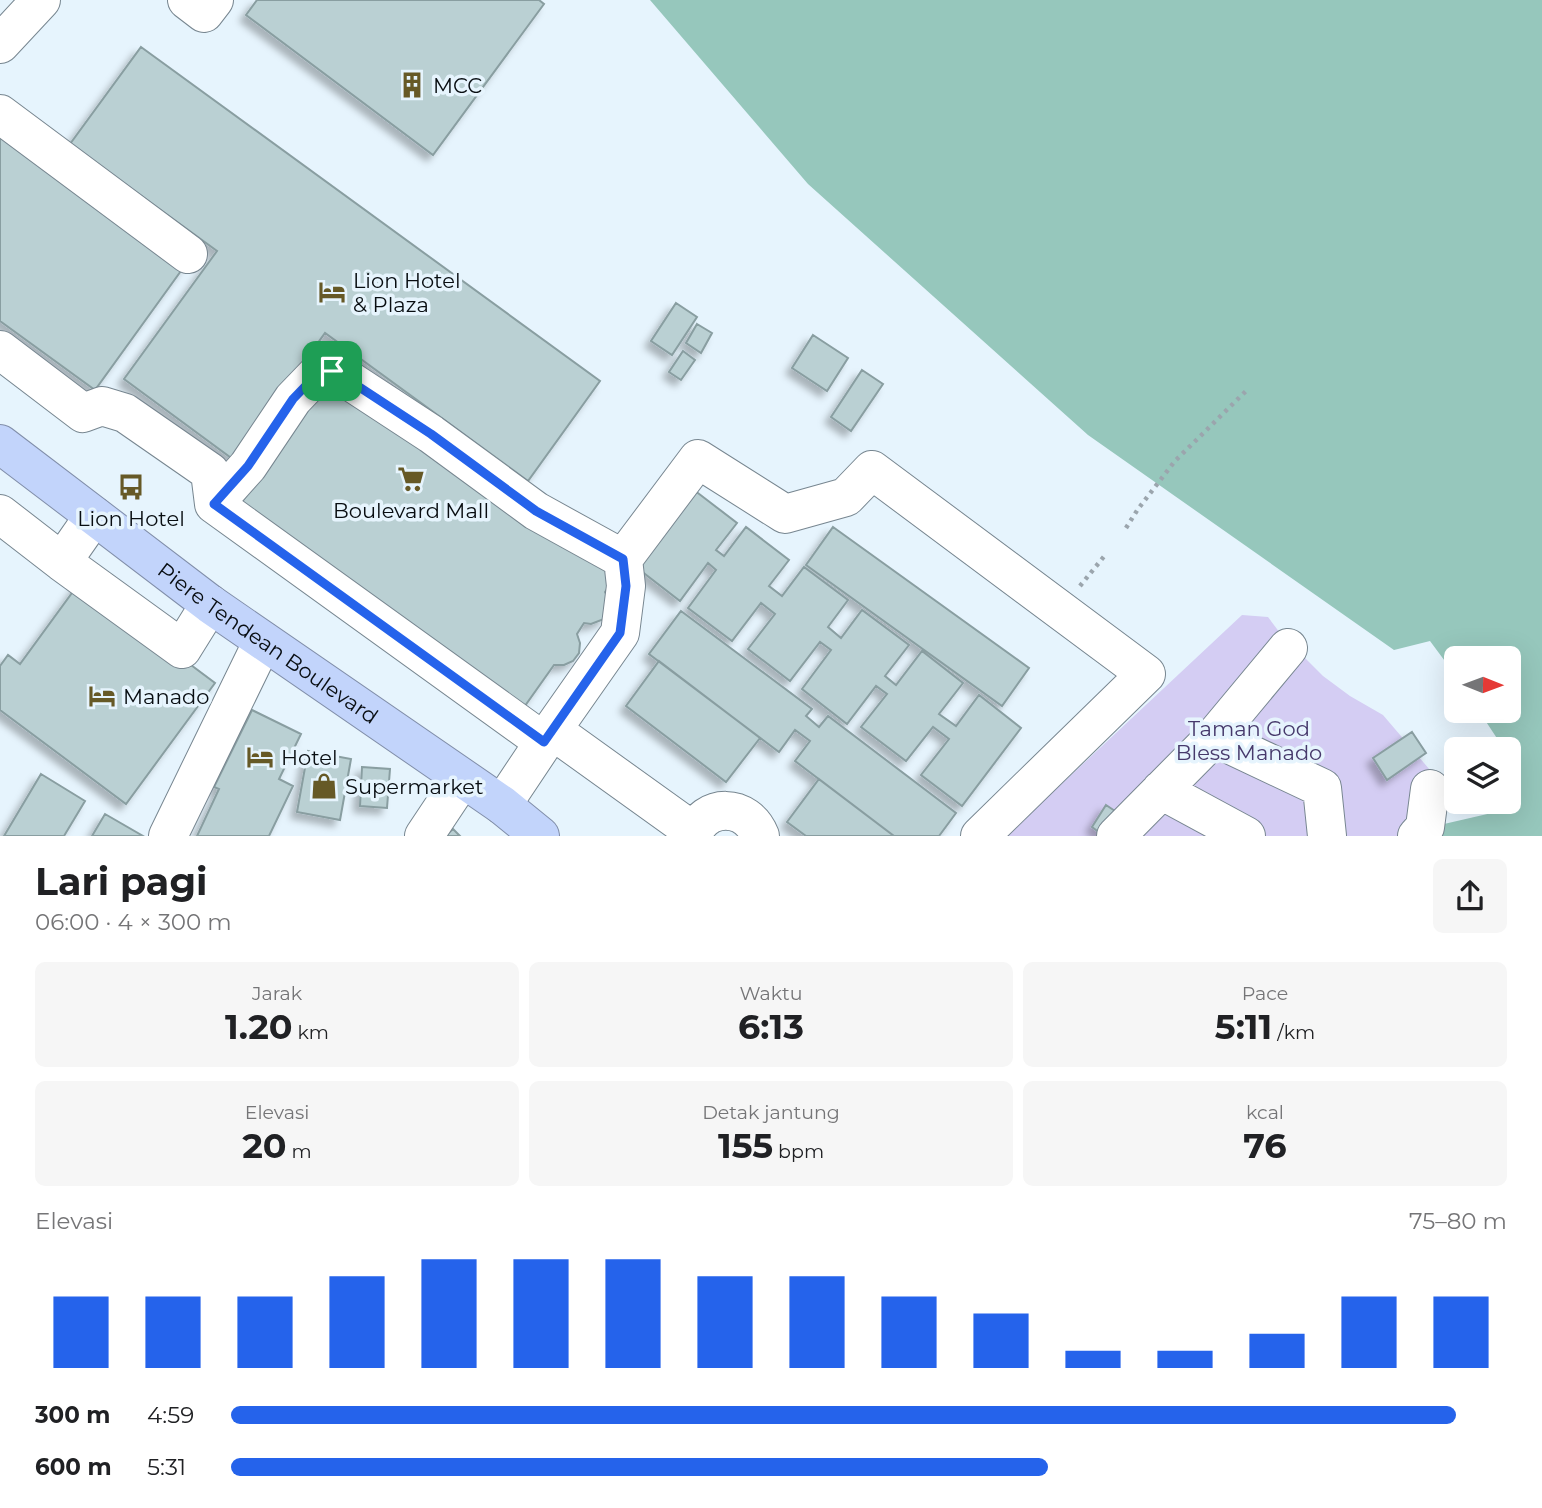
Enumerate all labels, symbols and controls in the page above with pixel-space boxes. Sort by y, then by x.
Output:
building icon: MCC [397,70,427,100]
place label: MCC [433,73,482,98]
place label: Lion Hotel & Plaza [353,268,461,317]
hotel icon: Lion Hotel & Plaza [317,277,347,307]
pin [302,341,362,401]
icon: arrive [313,352,351,390]
supermarket icon: Boulevard Mall [396,464,426,494]
bus stop icon: Lion Hotel [116,472,146,502]
place label: Boulevard Mall [333,498,489,523]
place label: Lion Hotel [77,506,185,531]
street label: Piere Tendean Boulevard [153,557,383,729]
north arrow [1444,646,1521,723]
map controls [1444,646,1521,814]
hotel icon: Manado [87,681,117,711]
place label: Manado [123,684,209,709]
park label: Taman God Bless Manado [1176,716,1322,765]
button: layers [1444,737,1521,814]
hotel icon: Hotel [245,742,275,772]
place label: Hotel [281,745,338,770]
shop icon: Supermarket [309,771,339,801]
place label: Supermarket [345,774,483,799]
text: Lari pagi [35,858,208,905]
button: share [1433,859,1507,933]
text: 06:00 · 4 × 300 m [35,908,232,936]
text: Jarak [252,982,302,1005]
text: Waktu [739,982,803,1005]
text: Pace [1242,982,1288,1005]
text: 1.20 [225,1005,293,1048]
text: 6:13 [738,1005,804,1048]
text: 5:11 [1215,1005,1272,1048]
text: km [293,1021,329,1044]
text: /km [1272,1021,1315,1044]
text: Elevasi [245,1101,309,1124]
text: Detak jantung [702,1101,840,1124]
text: kcal [1246,1101,1284,1124]
text: 20 [242,1124,287,1167]
text: 155 [718,1124,773,1167]
text: 76 [1243,1124,1287,1167]
text: m [287,1140,312,1163]
text: bpm [773,1140,824,1163]
text: Elevasi [35,1207,113,1235]
text: 75–80 m [1409,1207,1507,1235]
text: 300 m [35,1401,111,1429]
text: 4:59 [147,1401,194,1429]
text: 600 m [35,1453,112,1481]
text: 5:31 [147,1453,186,1481]

